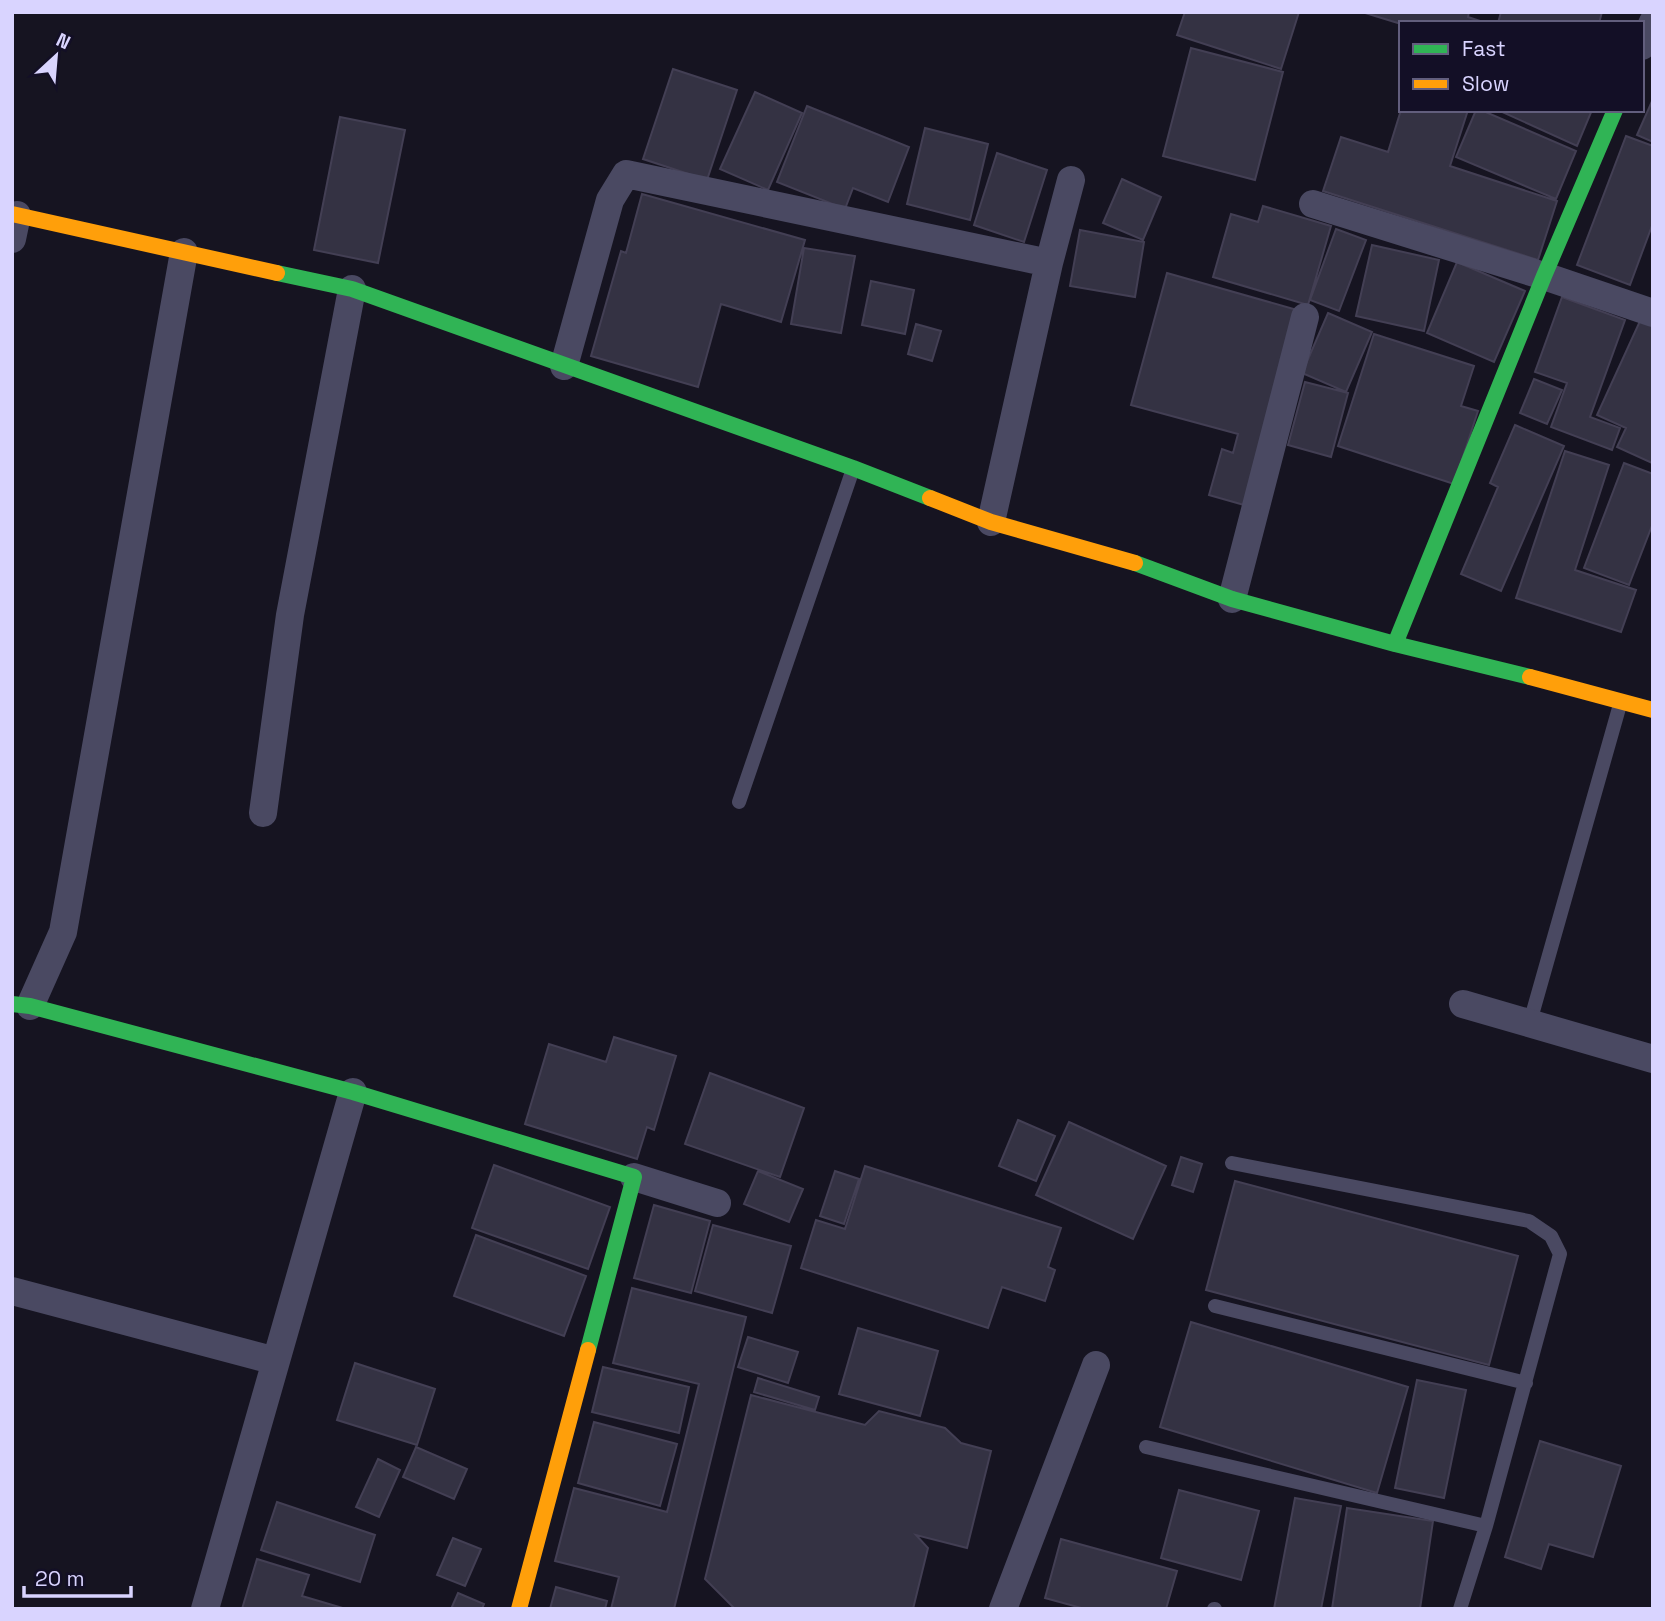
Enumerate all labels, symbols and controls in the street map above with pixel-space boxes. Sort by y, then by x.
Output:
north arrow [21,21,91,91]
legend [1399,21,1644,112]
text: N [52,27,74,55]
text: Fast [1462,35,1506,62]
text: Slow [1462,70,1510,97]
scale bar [24,1554,131,1598]
text: 20 m [35,1565,85,1592]

